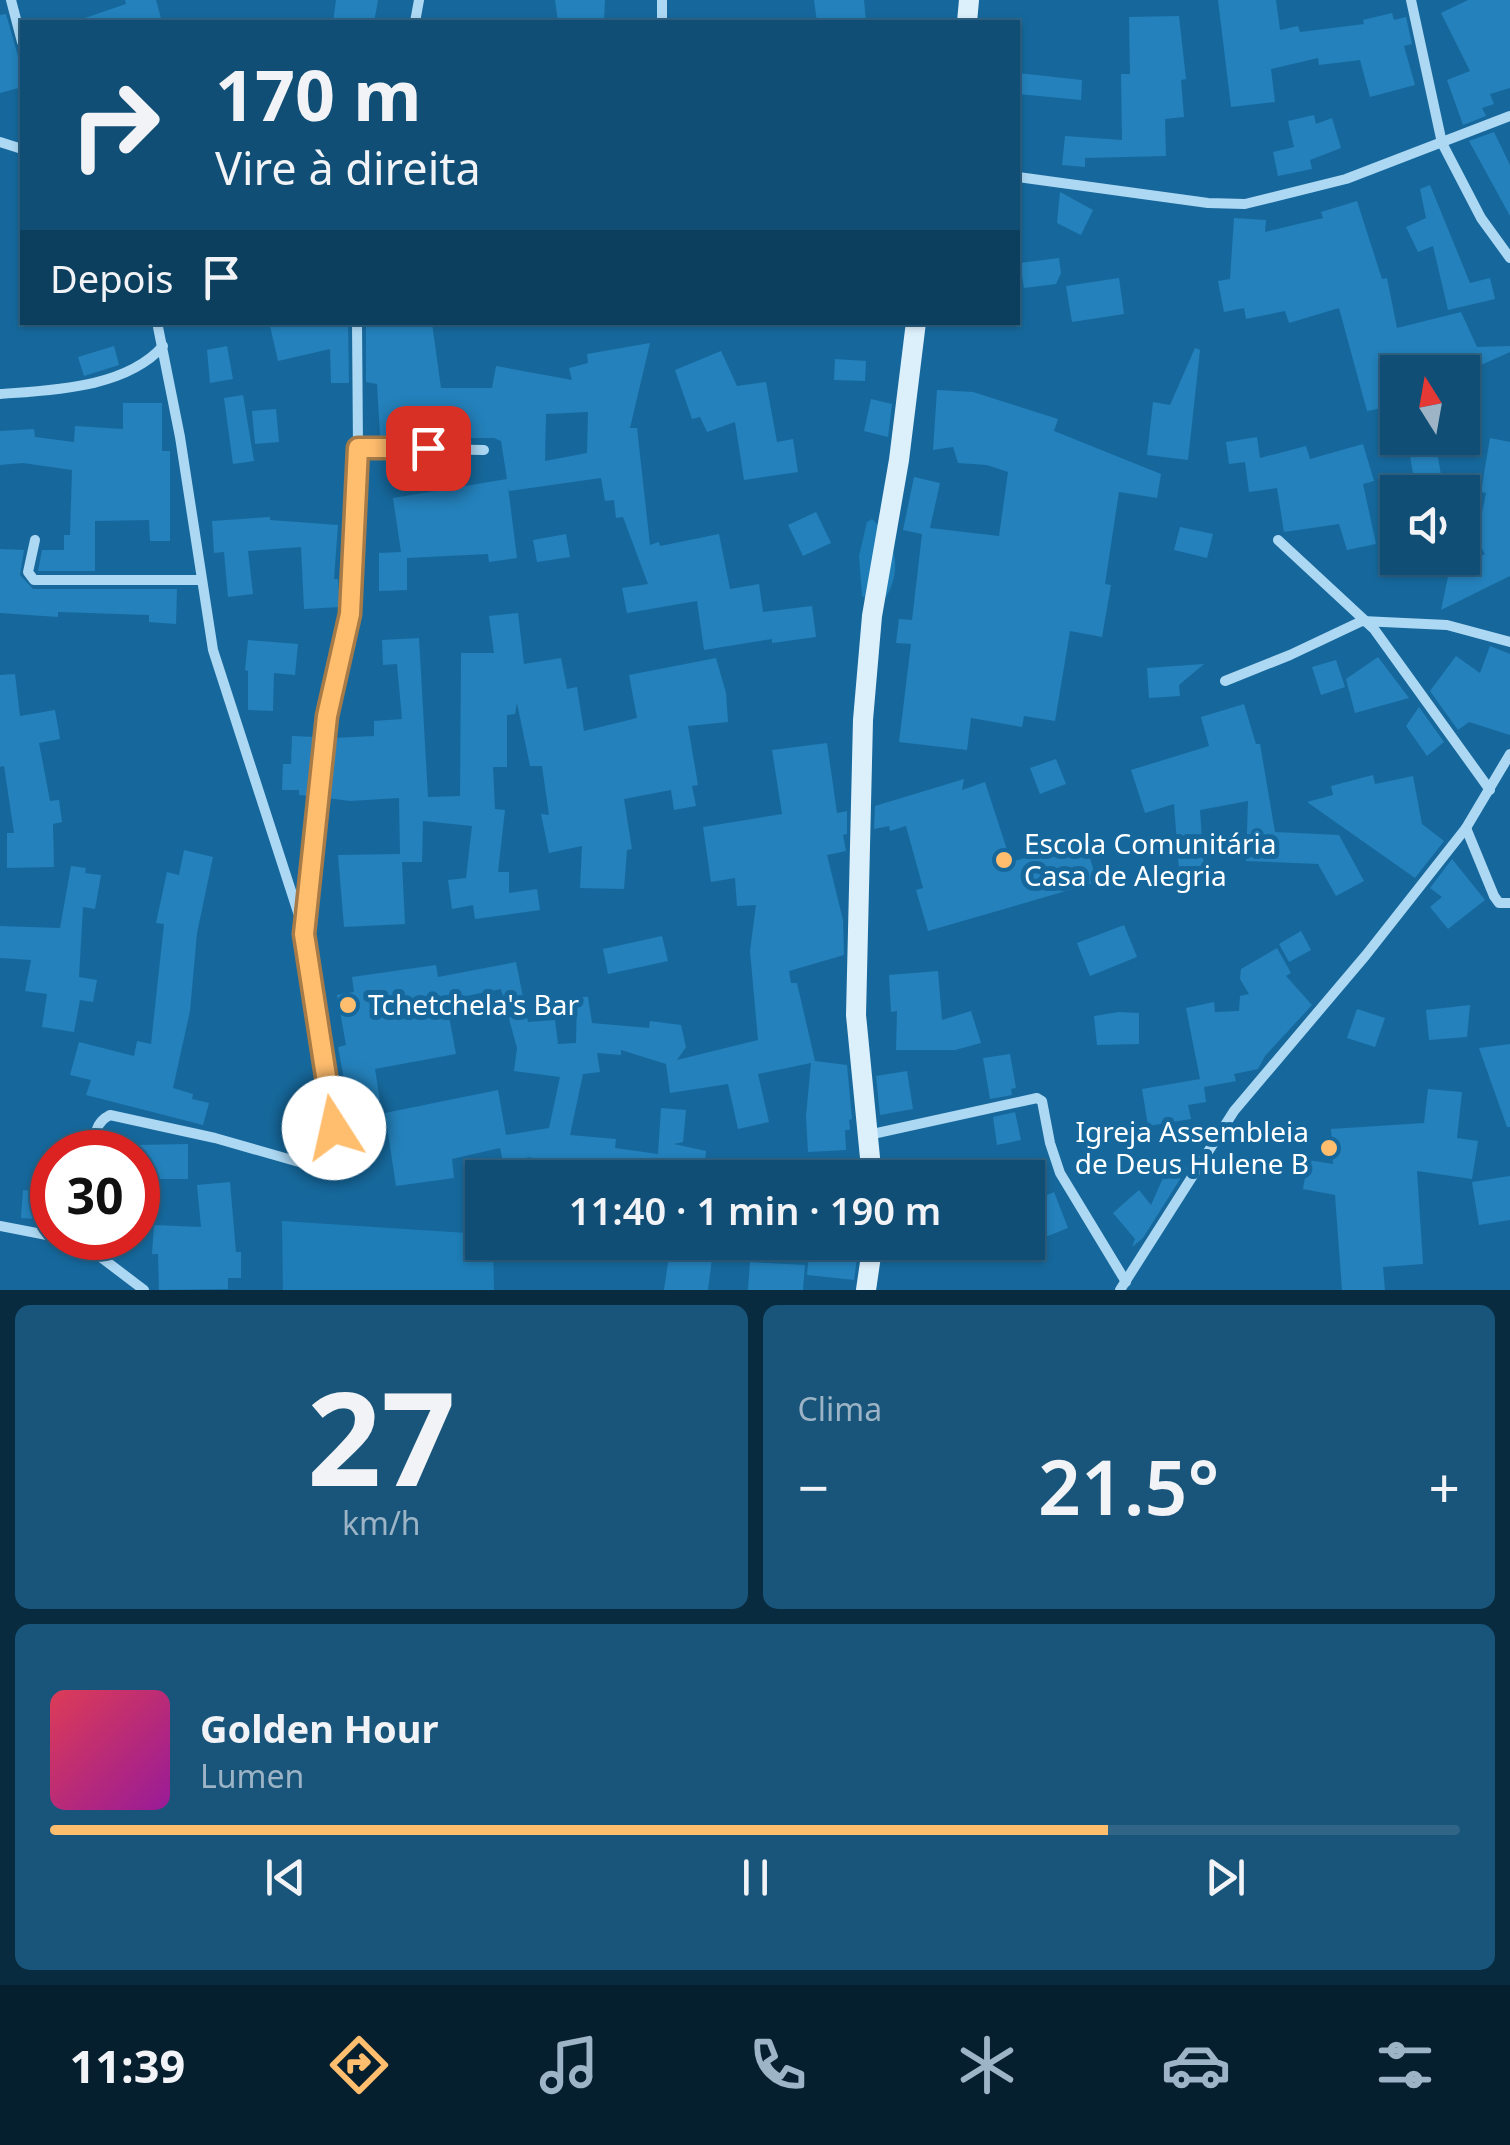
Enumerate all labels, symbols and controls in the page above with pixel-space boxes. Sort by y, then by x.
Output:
text: 170 m [215,46,422,142]
icon: right [50,60,180,190]
text: Vire à direita [215,137,481,198]
icon: arrive [194,250,249,305]
text: Depois [50,252,174,304]
north arrow [1380,355,1480,455]
map controls [1380,355,1480,575]
pin [386,406,471,491]
icon: arrive [401,421,456,476]
button: sound [1380,475,1480,575]
place label: Escola Comunitária Casa de Alegria [1024,824,1277,894]
marker: Escola Comunitária Casa de Alegria [993,849,1015,871]
place label: Tchetchela's Bar [368,985,580,1023]
marker: Tchetchela's Bar [337,994,359,1016]
position arrow [282,1076,386,1180]
place label: Igreja Assembleia de Deus Hulene B [1075,1112,1309,1182]
speed limit sign: 30 [30,1130,160,1260]
marker: Igreja Assembleia de Deus Hulene B [1318,1137,1340,1159]
text: 11:40 · 1 min · 190 m [569,1184,941,1236]
text: 27 [307,1347,456,1524]
text: Clima [798,1387,882,1430]
text: 21.5° [1038,1435,1219,1537]
text: − [798,1449,829,1524]
text: + [1429,1449,1460,1524]
text: km/h [342,1501,421,1544]
text: Golden Hour [200,1702,438,1754]
text: Lumen [200,1754,304,1797]
icon: previous [258,1850,313,1905]
icon: pause [728,1850,783,1905]
icon: next [1198,1850,1253,1905]
icon: directions [324,2030,394,2100]
icon: music [534,2030,604,2100]
icon: phone [743,2030,813,2100]
icon: climate [952,2030,1022,2100]
icon: car [1161,2030,1231,2100]
icon: filters [1370,2030,1440,2100]
text: 11:39 [70,2035,185,2096]

